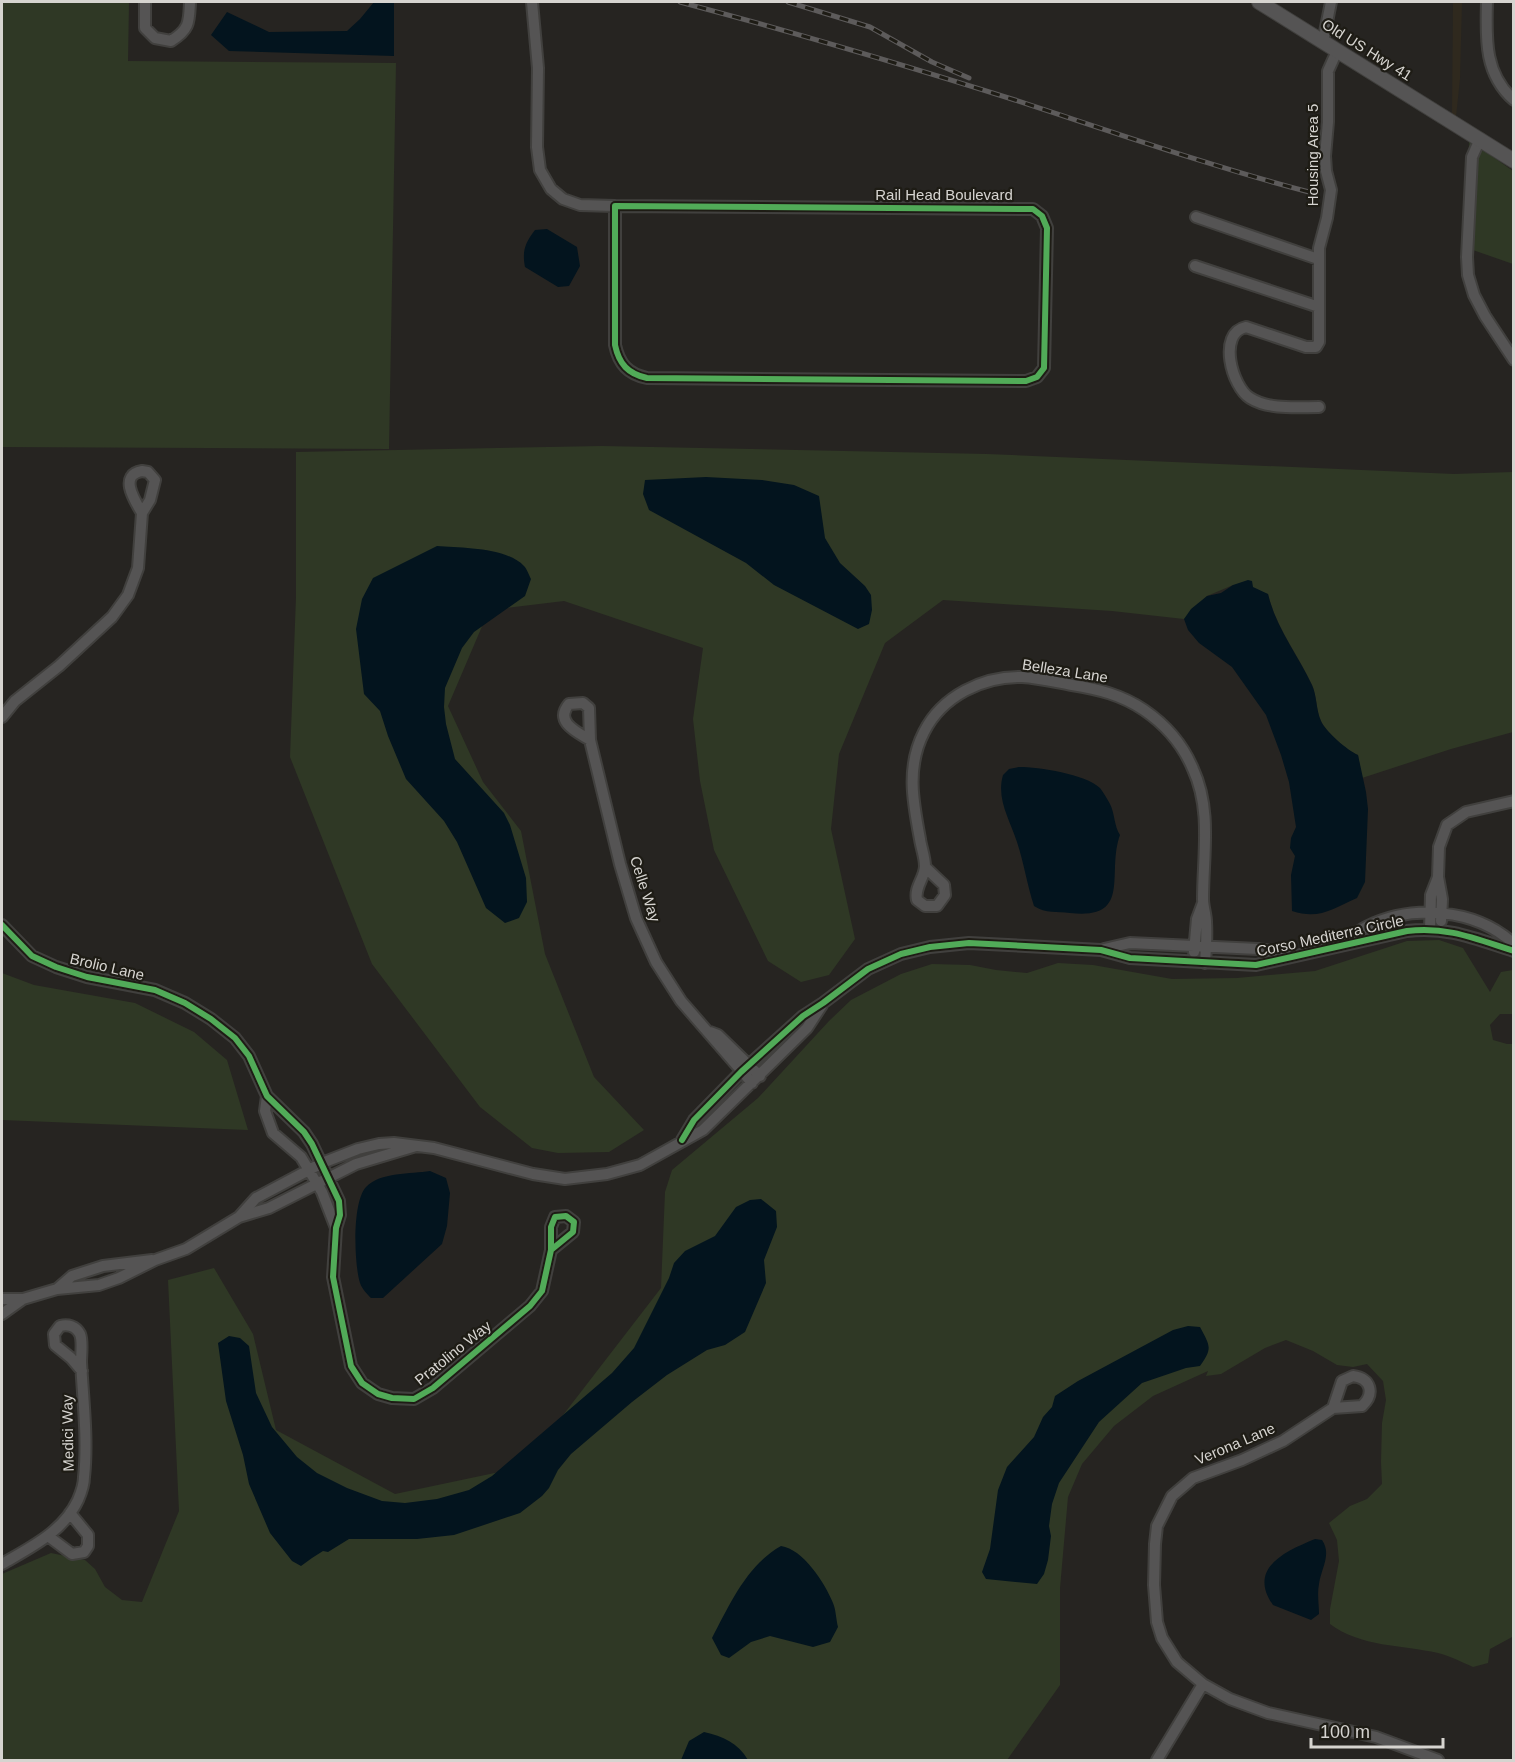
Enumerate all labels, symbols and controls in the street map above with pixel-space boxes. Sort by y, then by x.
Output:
street label: Old US Hwy 41 [1319,15,1415,84]
street label: Housing Area 5 [1304,104,1321,206]
street label: Rail Head Boulevard [875,186,1013,203]
street label: Belleza Lane [1021,655,1109,686]
street label: Celle Way [627,854,664,924]
street label: Corso Mediterra Circle [1255,912,1405,959]
street label: Brolio Lane [68,950,146,983]
street label: Pratolino Way [411,1316,494,1388]
street label: Medici Way [58,1394,77,1472]
street label: Verona Lane [1192,1419,1277,1468]
scale bar [1311,1711,1443,1749]
text: 100 m [1320,1722,1370,1742]

